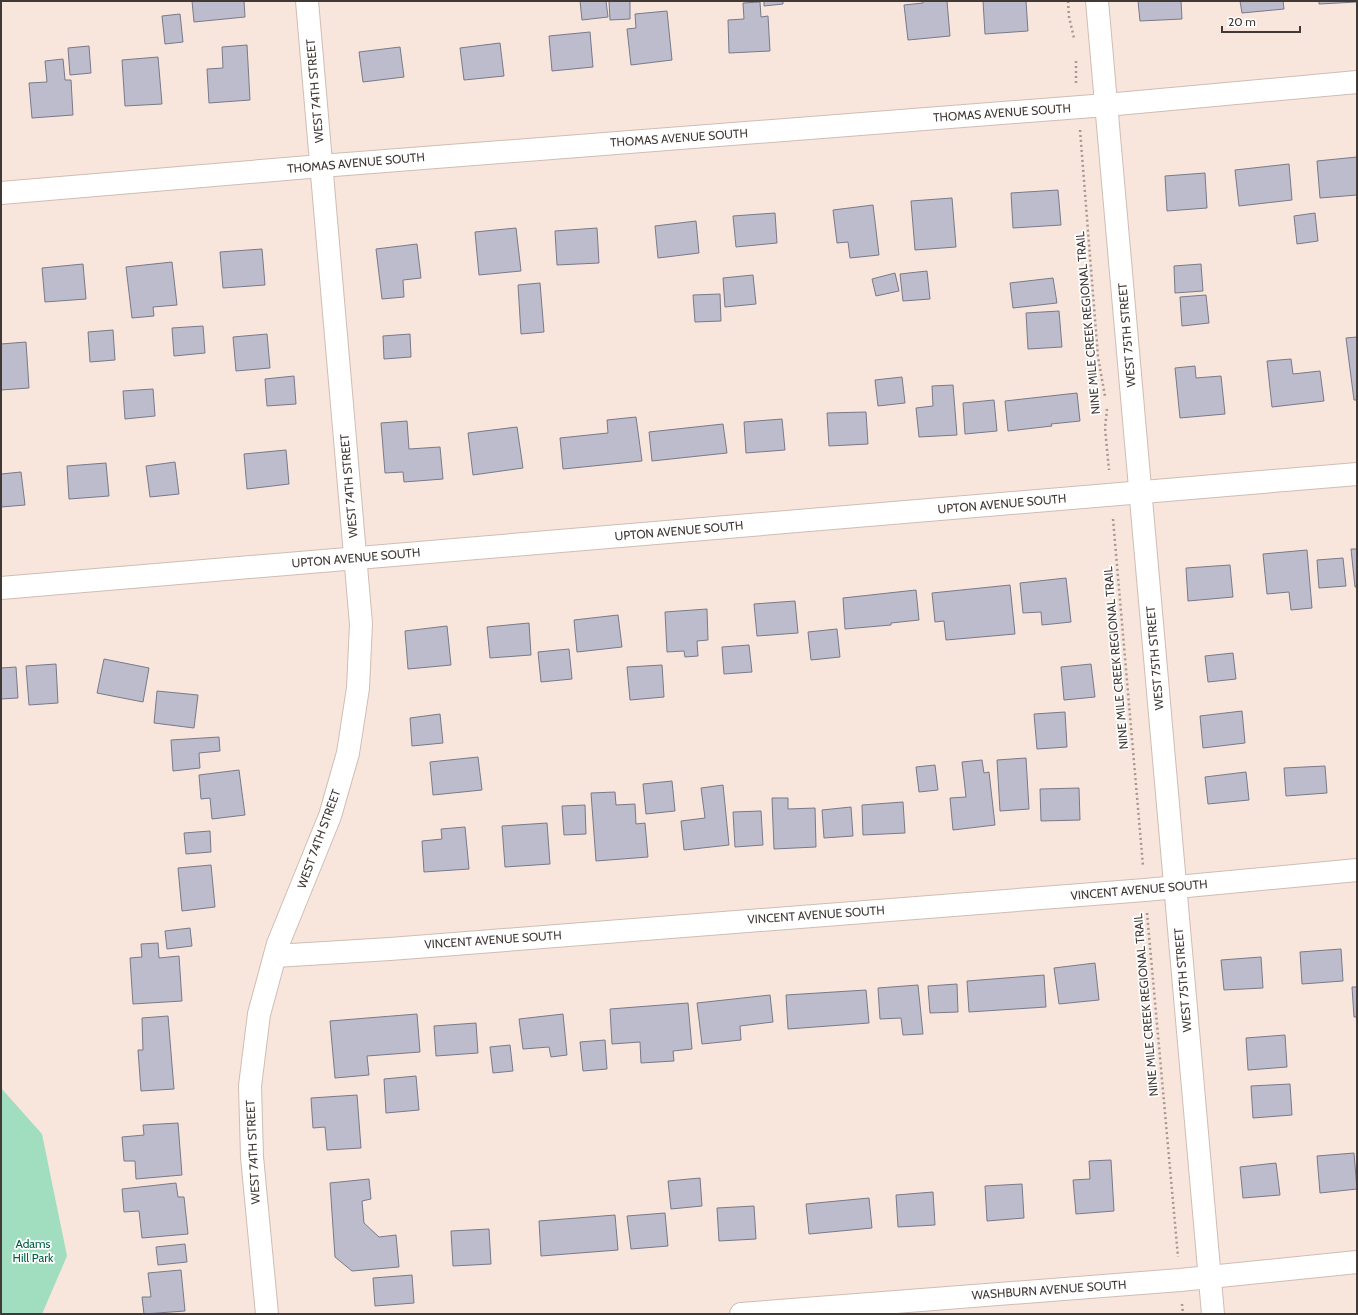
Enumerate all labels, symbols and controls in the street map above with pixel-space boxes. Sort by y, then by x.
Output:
scale bar [1222,8,1300,34]
text: 20 m [1228,14,1256,29]
street label: WEST 74TH STREET [302,38,327,144]
street label: THOMAS AVENUE SOUTH [933,100,1071,125]
street label: THOMAS AVENUE SOUTH [610,125,748,150]
street label: THOMAS AVENUE SOUTH [287,149,425,176]
street label: NINE MILE CREEK REGIONAL TRAIL [1072,231,1103,415]
street label: WEST 75TH STREET [1114,282,1139,388]
street label: WEST 74TH STREET [336,433,361,539]
street label: UPTON AVENUE SOUTH [937,490,1067,517]
street label: UPTON AVENUE SOUTH [614,517,744,544]
street label: UPTON AVENUE SOUTH [291,544,421,571]
street label: NINE MILE CREEK REGIONAL TRAIL [1100,566,1131,750]
street label: WEST 75TH STREET [1142,605,1167,711]
street label: WEST 74TH STREET [294,787,344,890]
street label: VINCENT AVENUE SOUTH [1070,876,1208,903]
street label: VINCENT AVENUE SOUTH [747,902,885,927]
street label: NINE MILE CREEK REGIONAL TRAIL [1130,913,1161,1097]
street label: VINCENT AVENUE SOUTH [424,927,562,952]
street label: WEST 75TH STREET [1170,927,1195,1033]
street label: WEST 74TH STREET [242,1099,263,1205]
park label: Adams Hill Park [13,1236,54,1265]
street label: WASHBURN AVENUE SOUTH [971,1277,1127,1302]

